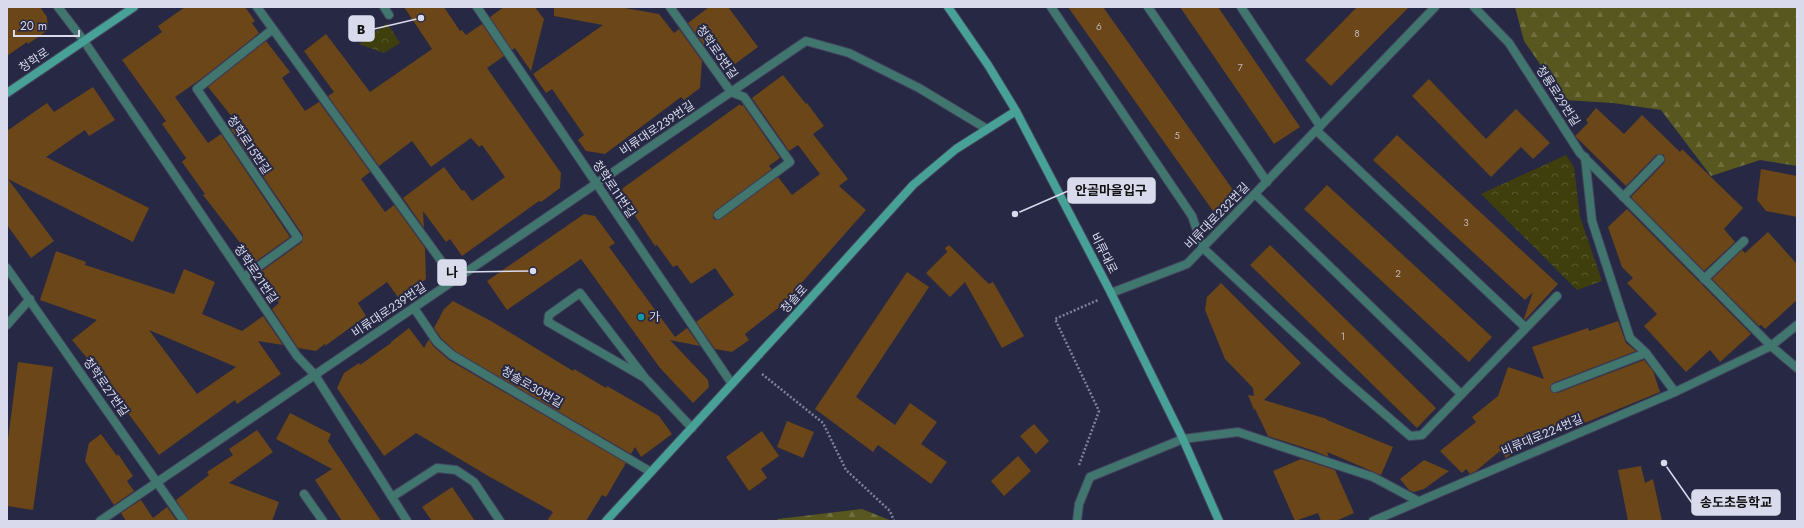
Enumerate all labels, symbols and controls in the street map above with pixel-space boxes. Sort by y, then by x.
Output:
scale bar [14,12,79,38]
callout: B [349,16,374,41]
text: 20 m [20,17,47,35]
house number: 6 [1096,19,1102,34]
text: B [357,20,366,39]
street label: 청학로5번길 [692,21,742,83]
house number: 8 [1354,26,1360,41]
street label: 청학로 [15,43,53,77]
house number: 7 [1237,60,1243,75]
street label: 청룡로29번길 [1532,62,1584,130]
street label: 비류대로239번길 [616,96,698,160]
street label: 청학로15번길 [223,112,275,178]
house number: 5 [1174,128,1180,143]
street label: 청학로11번길 [588,157,640,221]
callout: 안골마을입구 [1068,178,1155,203]
street label: 비류대로232번길 [1180,179,1254,253]
text: 안골마을입구 [1075,181,1147,200]
house number: 3 [1463,215,1469,230]
street label: 비류대로 [1086,229,1122,277]
street label: 청학로21번길 [230,241,282,307]
callout: 나 [438,260,466,285]
text: 나 [446,263,458,282]
house number: 2 [1395,266,1401,281]
street label: 비류대로239번길 [348,278,430,342]
street label: 청솔로 [776,281,812,317]
place label: 가 [649,308,660,326]
marker: 가 [636,312,646,322]
house number: 1 [1341,329,1345,344]
street label: 청학로27번길 [79,354,133,420]
street label: 청솔로30번길 [498,362,566,412]
street label: 비류대로224번길 [1498,410,1586,460]
callout: 송도초등학교 [1692,490,1780,515]
text: 송도초등학교 [1700,493,1772,512]

